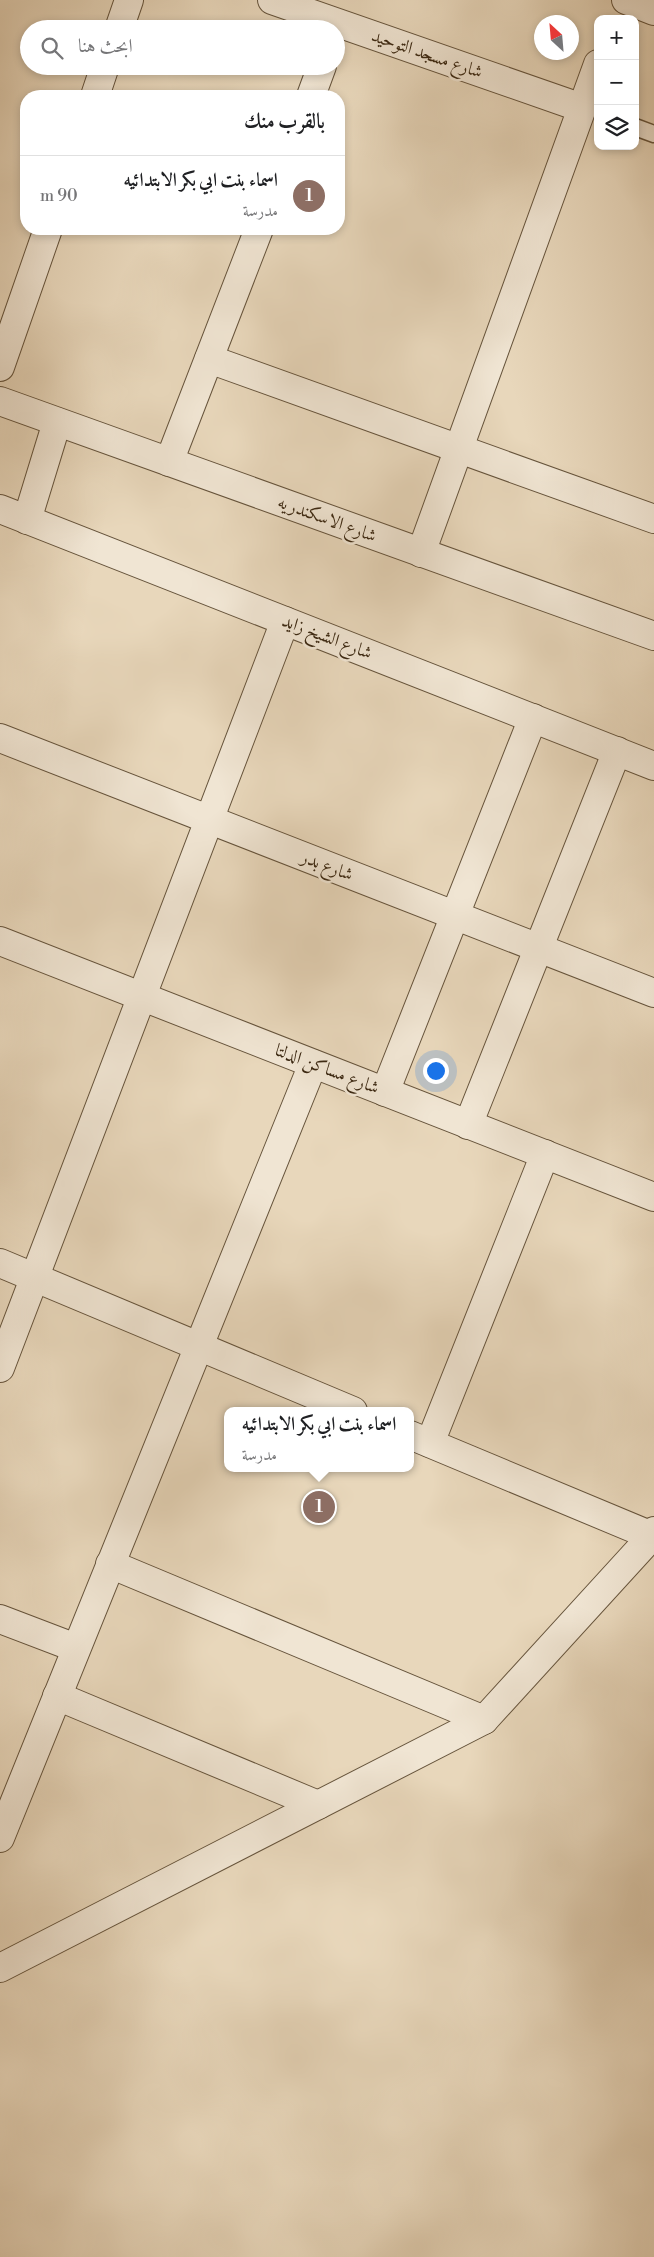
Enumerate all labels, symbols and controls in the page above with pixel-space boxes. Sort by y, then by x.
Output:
north arrow [534,15,579,60]
map controls [594,15,639,150]
button: + [594,15,639,60]
search box [20,20,345,75]
street label: شارع مسجد التوحيد [367,24,486,87]
icon: search [38,34,66,62]
text: ابحث هنا [78,34,133,58]
button: − [594,60,639,105]
button: layers [594,105,639,150]
text: بالقرب منك [244,109,325,135]
text: اسماء بنت ابي بكر الابتدائيه [123,168,278,192]
text: 90 m [40,186,78,206]
text: 1 [305,186,313,206]
text: مدرسة [243,201,278,221]
street label: شارع الاسكندريه [273,490,380,550]
street label: شارع الشيخ زايد [277,609,375,668]
street label: شارع بدر [295,845,356,889]
street label: شارع مساكن الدلتا [271,1039,382,1102]
your location [423,1058,449,1084]
popup [224,1407,414,1472]
text: اسماء بنت ابي بكر الابتدائيه [242,1412,396,1436]
text: مدرسة [242,1445,277,1465]
pin: 1 [303,1488,335,1526]

